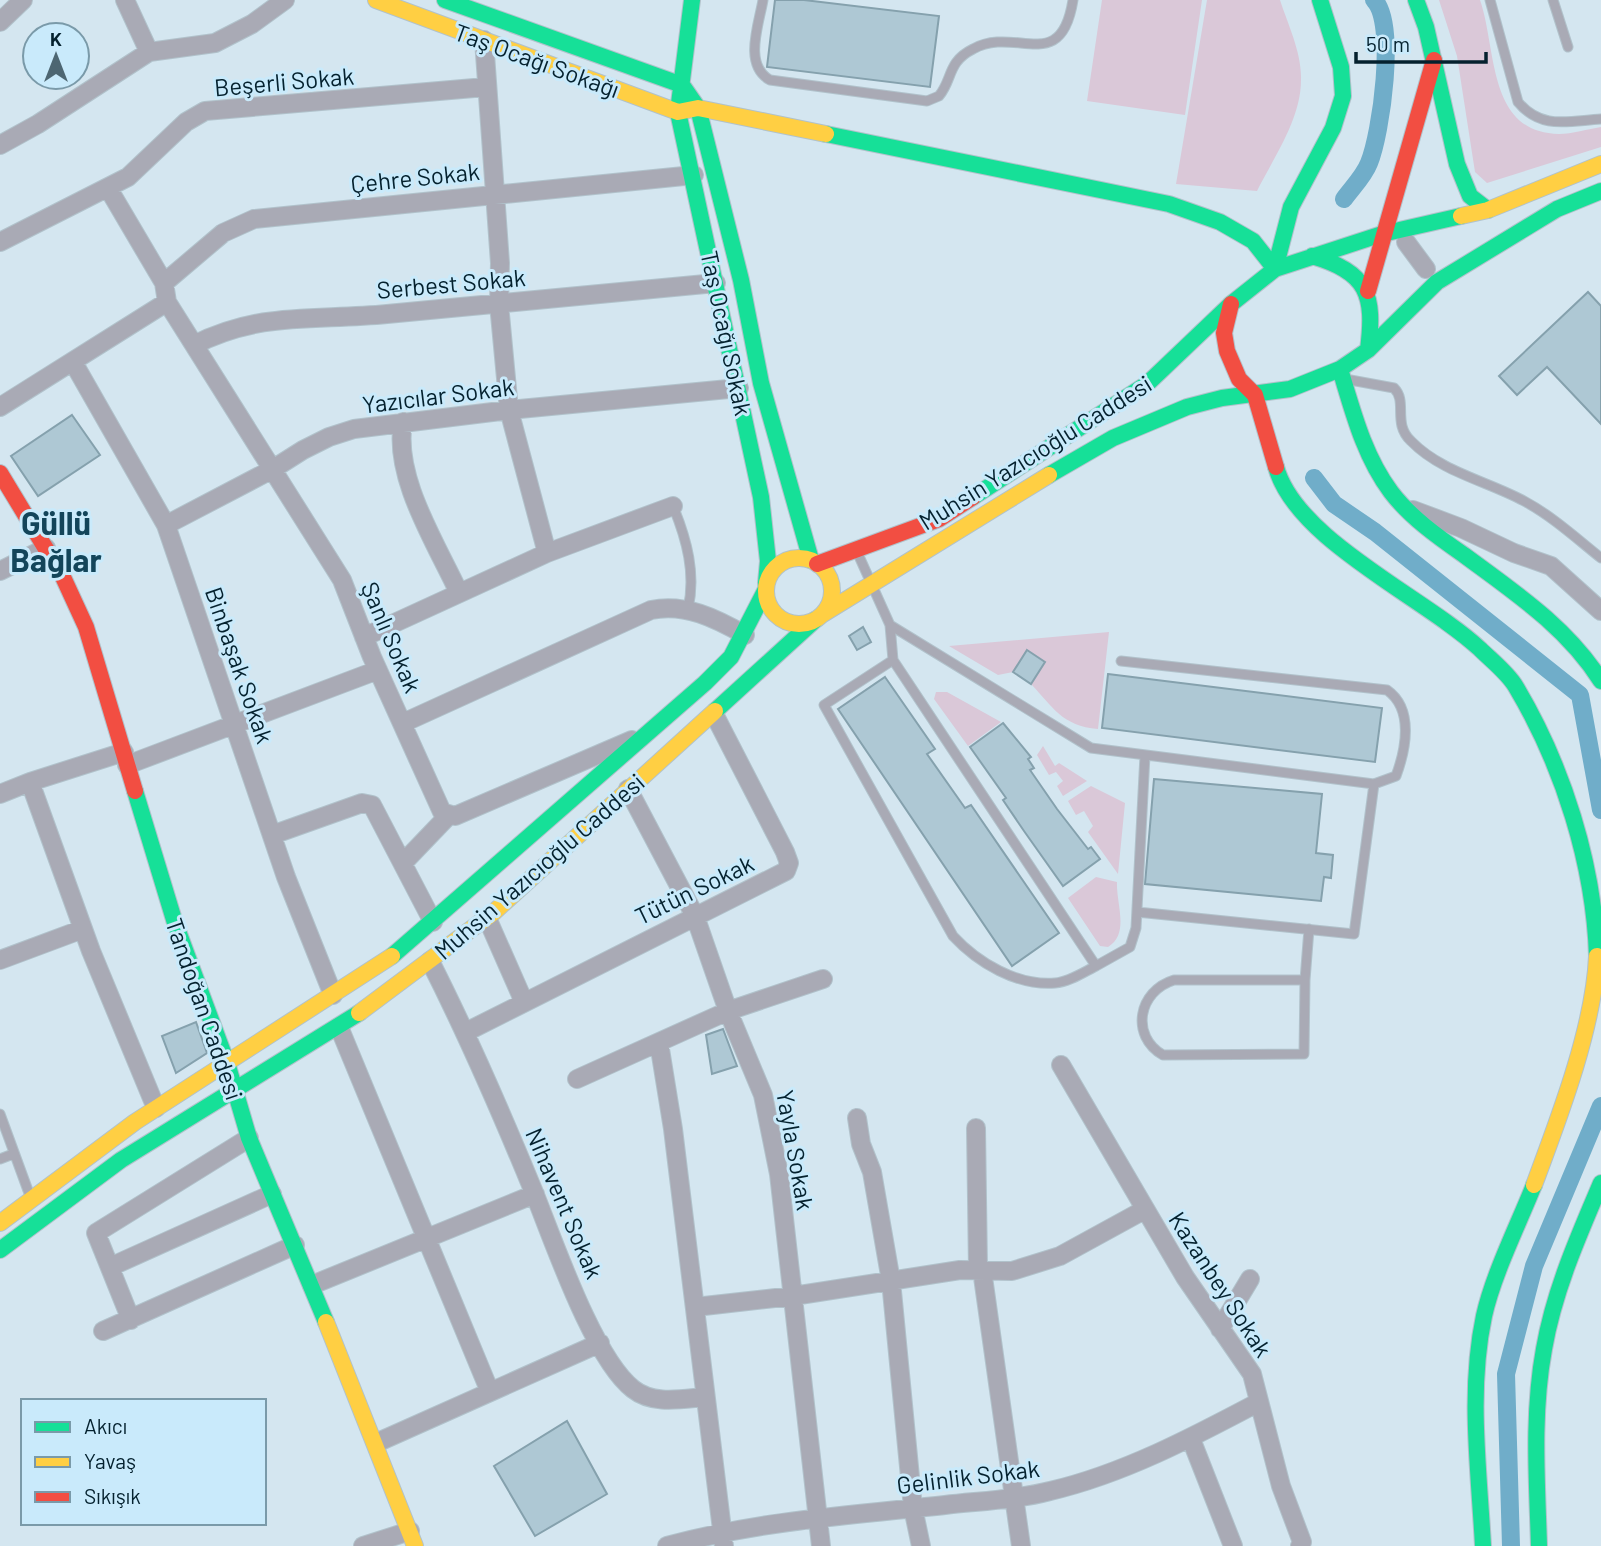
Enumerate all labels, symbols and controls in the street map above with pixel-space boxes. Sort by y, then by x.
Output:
street label: Taş Ocağı Sokağı [451,17,623,103]
north arrow [21,21,91,91]
scale bar [1356,21,1486,65]
text: K [50,27,62,50]
text: 50 m [1366,31,1410,56]
street label: Beşerli Sokak [213,60,355,102]
street label: Çehre Sokak [349,156,481,198]
street label: Taş Ocağı Sokak [695,248,759,418]
street label: Serbest Sokak [375,262,527,304]
street label: Muhsin Yazıcıoğlu Caddesi [913,369,1157,535]
street label: Yazıcılar Sokak [360,371,516,419]
district label: Güllü Bağlar [10,503,102,578]
street label: Şanlı Sokak [356,577,428,697]
street label: Binbaşak Sokak [200,583,280,747]
street label: Muhsin Yazıcıoğlu Caddesi [428,767,650,965]
street label: Tütün Sokak [630,848,758,930]
street label: Tandoğan Caddesi [160,914,250,1104]
street label: Yayla Sokak [771,1088,821,1212]
street label: Nihavent Sokak [520,1123,610,1283]
street label: Kazanbey Sokak [1163,1206,1279,1362]
legend [21,1399,266,1525]
text: Akıcı [84,1413,127,1438]
text: Yavaş [84,1448,136,1473]
street label: Gelinlik Sokak [895,1453,1041,1499]
text: Sıkışık [84,1483,141,1508]

